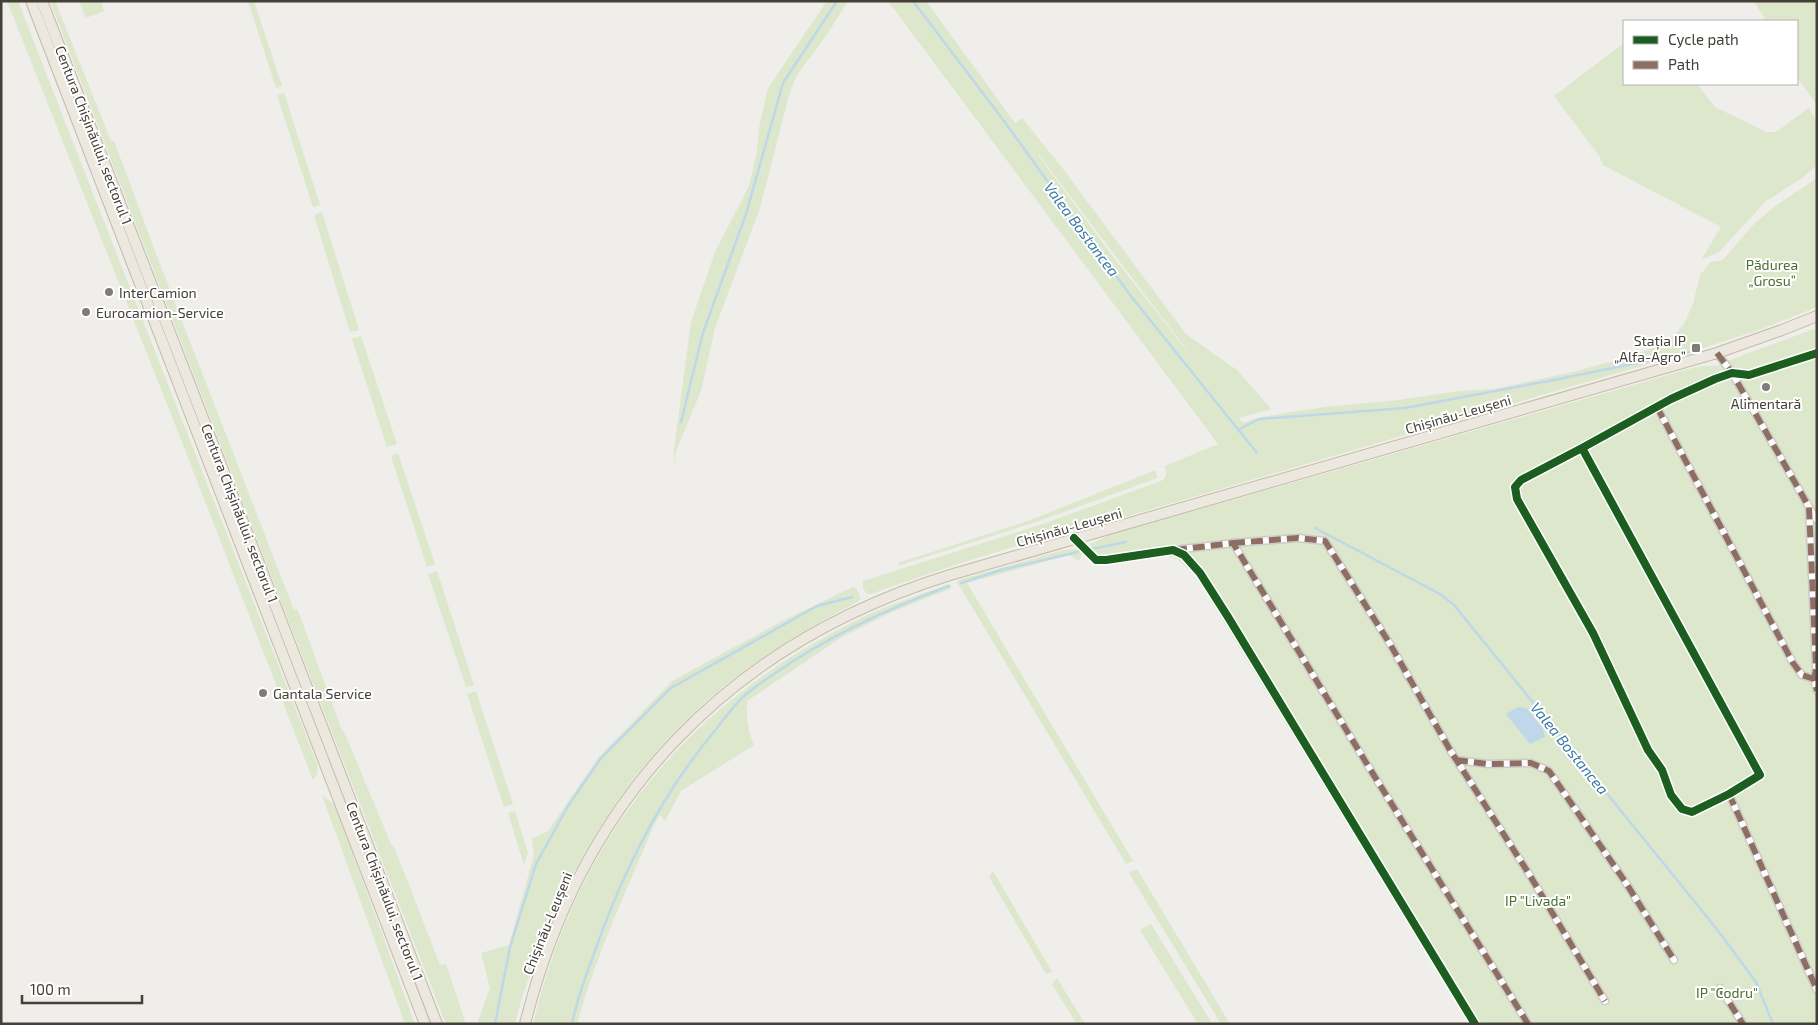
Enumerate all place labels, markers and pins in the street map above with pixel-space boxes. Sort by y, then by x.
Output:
place label: InterCamion [119,284,197,301]
marker: InterCamion [103,286,115,298]
place label: Eurocamion-Service [96,304,224,321]
marker: Eurocamion-Service [80,306,92,318]
place label: Stația IP „Alfa-Agro” [1614,332,1686,365]
marker: Stația IP „Alfa-Agro” [1690,342,1702,354]
marker: Alimentară [1760,381,1772,393]
place label: Alimentară [1731,395,1801,412]
place label: Gantala Service [273,685,372,702]
marker: Gantala Service [257,687,269,699]

